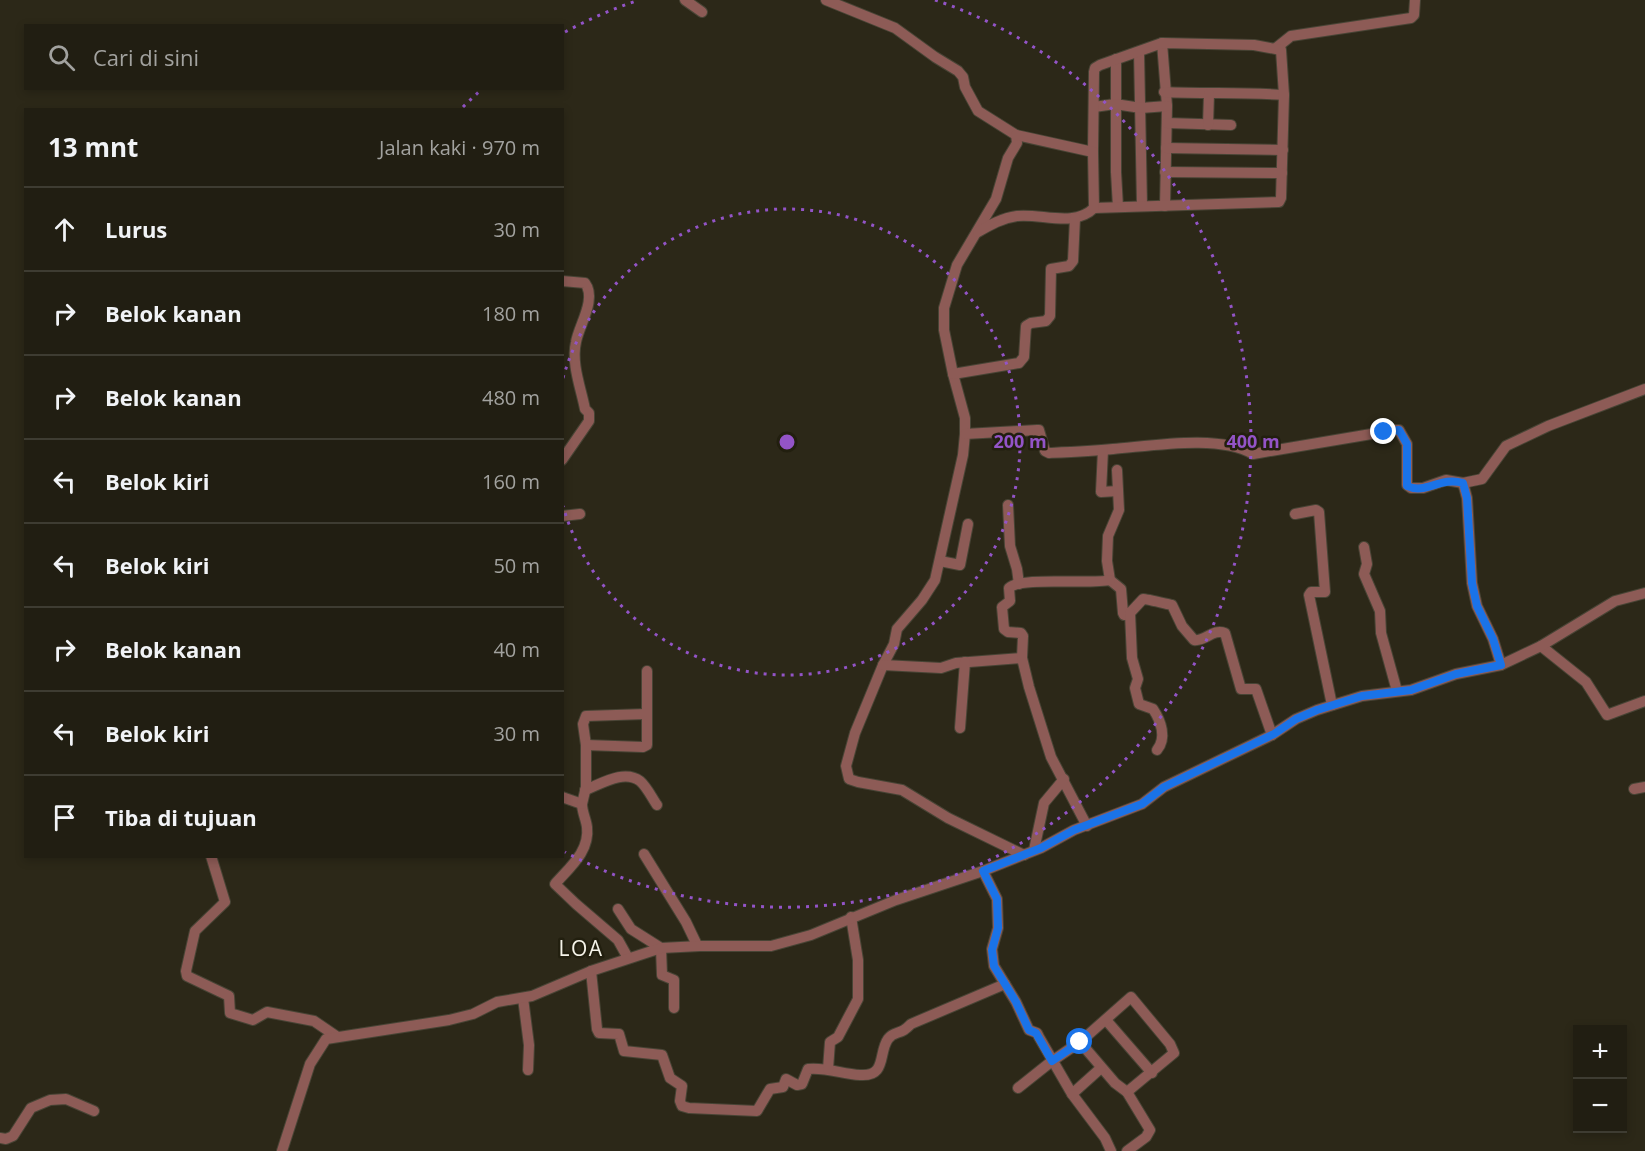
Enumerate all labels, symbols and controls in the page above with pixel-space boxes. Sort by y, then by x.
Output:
search box [24,24,564,90]
icon: search [45,41,78,74]
text: Cari di sini [93,42,199,72]
text: 13 mnt [48,129,138,165]
text: Jalan kaki · 970 m [379,134,540,161]
icon: ahead [48,213,81,246]
text: Lurus [105,214,167,244]
text: 30 m [493,216,540,243]
icon: right [48,297,81,330]
text: Belok kanan [105,298,242,328]
text: 180 m [482,300,540,327]
icon: right [48,381,81,414]
text: Belok kanan [105,382,242,412]
text: 480 m [482,384,540,411]
route end [1370,418,1396,444]
text: 200 m [993,429,1047,453]
text: 400 m [1226,429,1280,453]
centre of rings [777,432,797,452]
icon: left [48,465,81,498]
text: Belok kiri [105,466,210,496]
text: 160 m [482,468,540,495]
icon: left [48,549,81,582]
text: Belok kiri [105,550,210,580]
text: 50 m [493,552,540,579]
icon: right [48,633,81,666]
text: Belok kanan [105,634,242,664]
text: 40 m [493,636,540,663]
icon: left [48,717,81,750]
text: Belok kiri [105,718,210,748]
text: 30 m [493,720,540,747]
icon: arrive [48,801,81,834]
text: Tiba di tujuan [105,802,257,832]
district label: LOA [558,934,604,962]
map controls [1573,1025,1627,1133]
button: + [1573,1025,1627,1079]
route start [1066,1028,1092,1054]
button: − [1573,1079,1627,1133]

